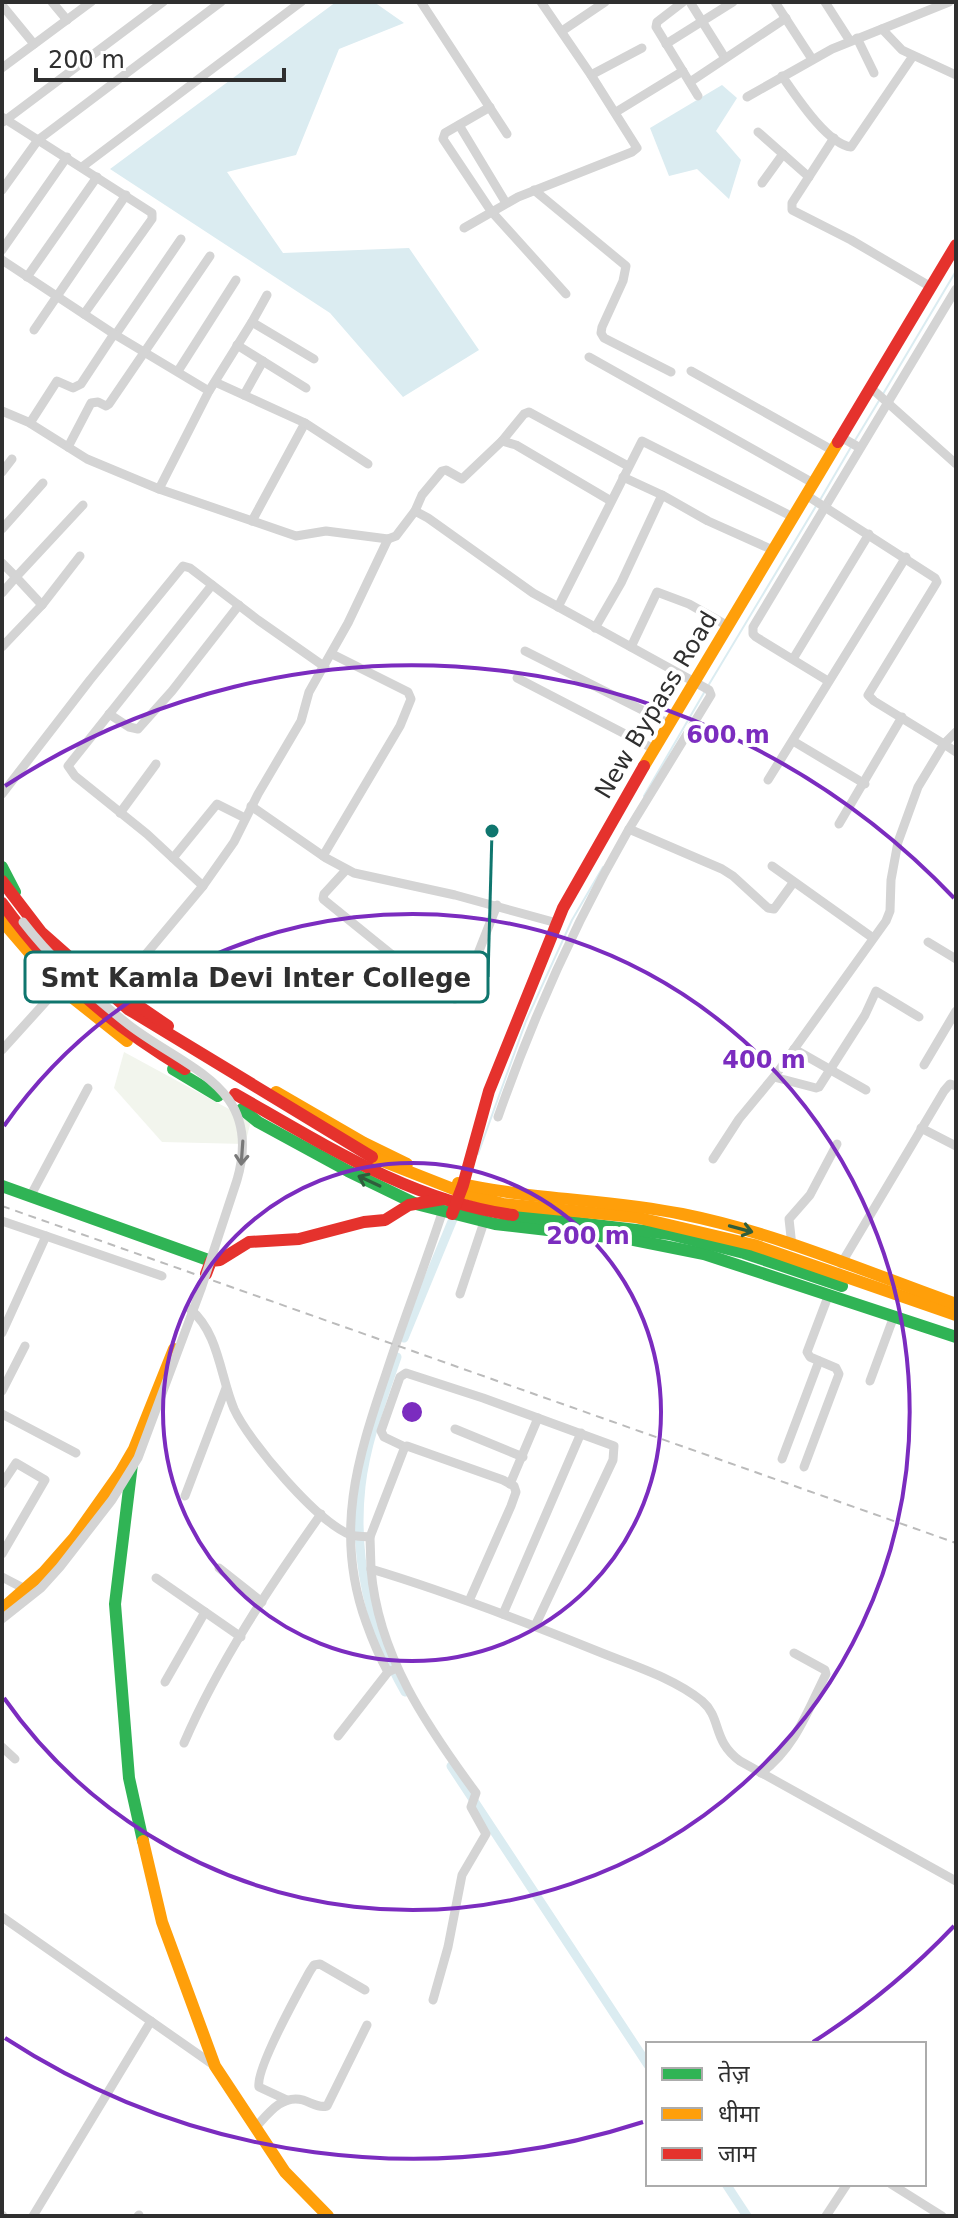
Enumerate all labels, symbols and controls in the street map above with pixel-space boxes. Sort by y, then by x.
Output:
scale bar [36,32,284,82]
text: 200 m [48,46,125,74]
street label: New Bypass Road [589,606,723,804]
text: 600 m [686,721,770,749]
callout: Smt Kamla Devi Inter College [25,952,488,1002]
text: Smt Kamla Devi Inter College [41,963,471,993]
text: 400 m [722,1046,806,1074]
one-way arrow [234,1139,249,1166]
one-way arrow [358,1173,382,1188]
text: 200 m [546,1222,630,1250]
one-way arrow [727,1222,753,1237]
centre of rings [398,1398,426,1426]
legend [646,2042,926,2186]
text: तेज़ [718,2060,751,2088]
text: धीमा [718,2100,760,2128]
text: जाम [718,2140,757,2168]

